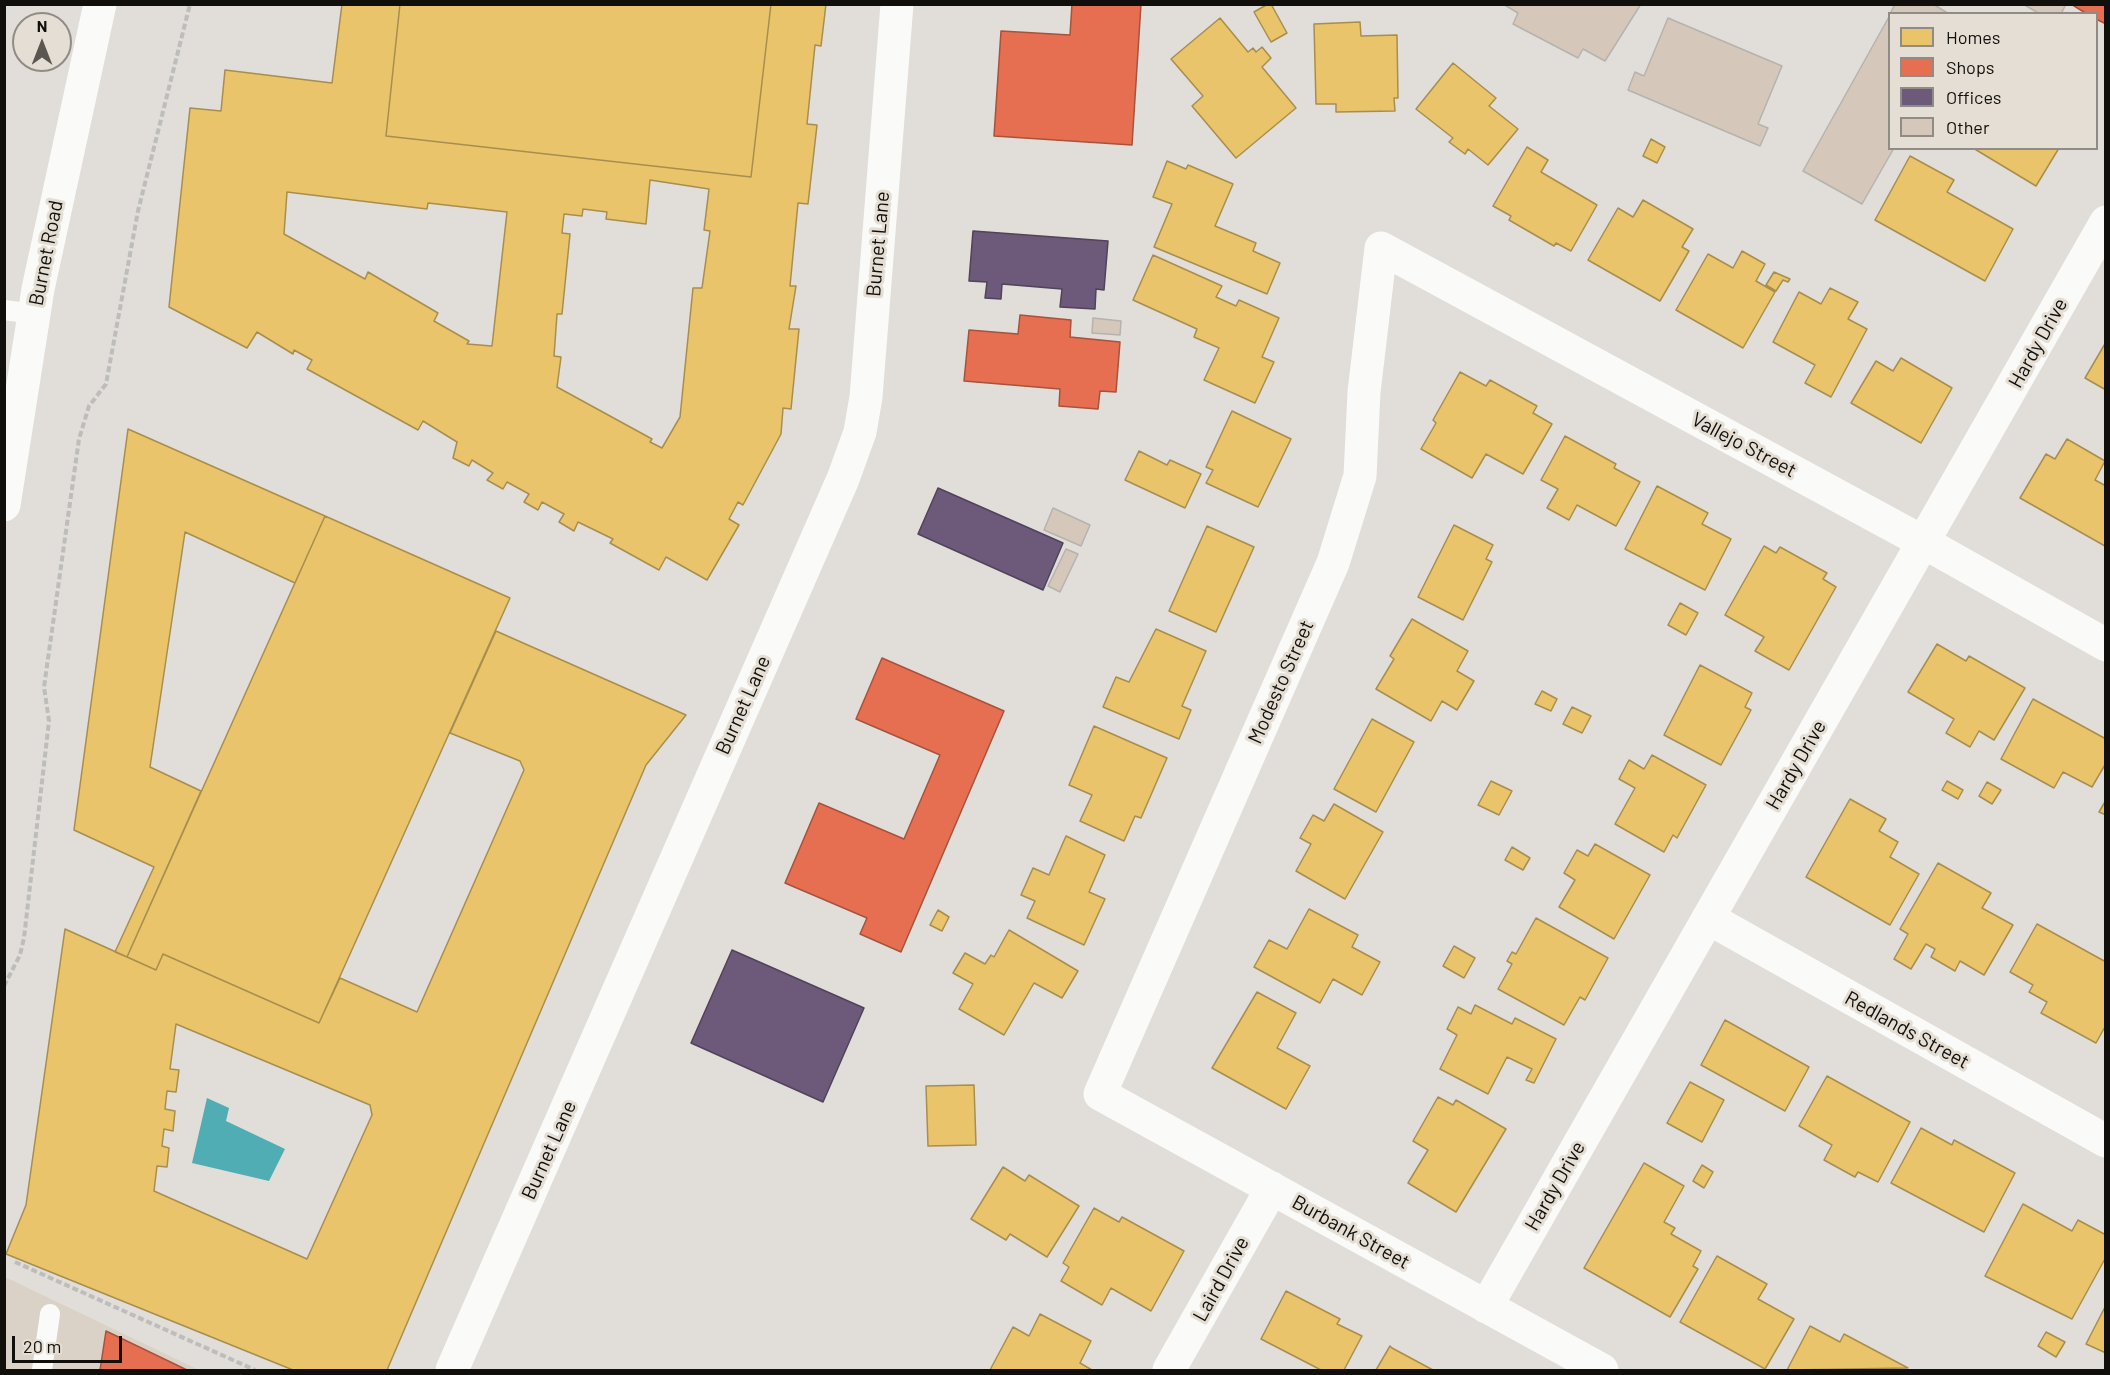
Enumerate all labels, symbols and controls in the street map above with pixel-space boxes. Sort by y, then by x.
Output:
north arrow [12,12,72,72]
legend [1888,12,2098,150]
text: N [37,16,47,35]
text: Homes [1946,26,2000,48]
text: Shops [1946,56,1995,78]
text: Offices [1946,86,2002,108]
text: Other [1946,116,1989,138]
street label: Burnet Lane [861,190,895,298]
street label: Burnet Road [24,198,68,308]
street label: Hardy Drive [2003,294,2073,392]
street label: Vallejo Street [1687,407,1801,483]
street label: Modesto Street [1243,617,1319,747]
street label: Burnet Lane [711,652,775,758]
street label: Hardy Drive [1761,716,1831,814]
street label: Redlands Street [1841,986,1973,1074]
street label: Burnet Lane [517,1097,581,1203]
street label: Hardy Drive [1520,1137,1590,1235]
street label: Burbank Street [1288,1190,1414,1274]
street label: Laird Drive [1188,1232,1254,1326]
scale bar [15,1324,124,1362]
text: 20 m [23,1335,61,1357]

